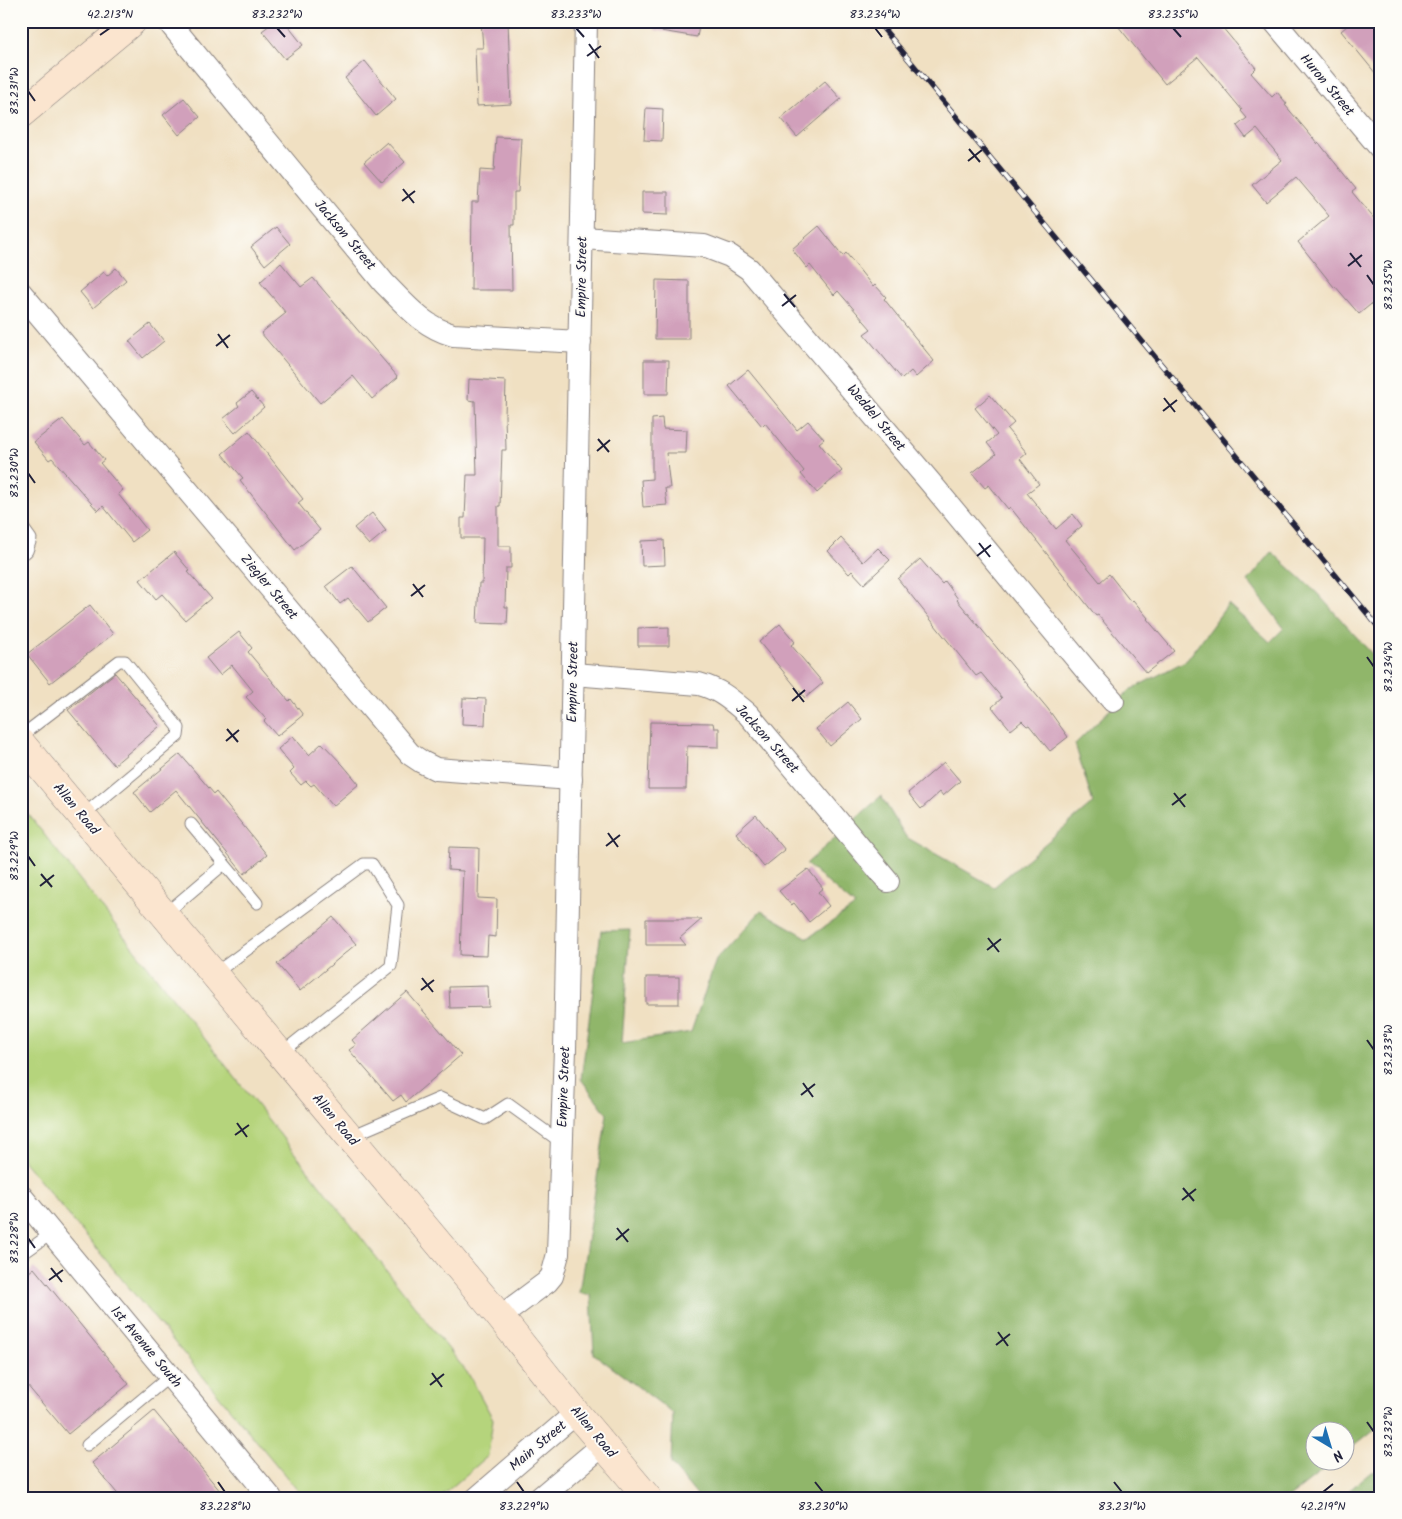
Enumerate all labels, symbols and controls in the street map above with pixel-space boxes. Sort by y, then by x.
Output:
text: 42.213°N [87,5,133,24]
text: 83.232°W [251,5,303,24]
text: 83.233°W [550,5,602,24]
text: 83.234°W [850,5,900,24]
text: 83.235°W [1148,5,1198,24]
street label: Huron Street [1294,49,1360,121]
text: 83.231°W [5,67,24,115]
street label: Jackson Street [309,195,382,276]
street label: Empire Street [570,236,594,318]
text: 83.235°W [1379,260,1398,310]
street label: Weddel Street [841,379,911,457]
text: 83.230°W [5,448,24,498]
street label: Ziegler Street [235,549,304,625]
street label: Empire Street [561,641,585,723]
text: 83.234°W [1379,642,1398,692]
street label: Jackson Street [730,699,805,779]
street label: Allen Road [47,778,105,841]
text: 83.229°W [5,831,24,881]
text: 83.233°W [1379,1024,1398,1076]
street label: Empire Street [552,1045,576,1128]
street label: Allen Road [306,1089,364,1152]
text: 83.228°W [5,1212,24,1264]
street label: 1st Avenue South [105,1301,187,1393]
street label: Allen Road [564,1401,622,1464]
text: 83.232°W [1379,1406,1398,1458]
street label: Main Street [504,1415,572,1477]
north arrow [1304,1422,1354,1472]
text: N [1327,1444,1348,1467]
text: 83.228°W [199,1497,251,1516]
text: 83.229°W [499,1497,549,1516]
text: 83.230°W [798,1497,848,1516]
text: 83.231°W [1098,1497,1146,1516]
text: 42.219°N [1300,1497,1346,1516]

